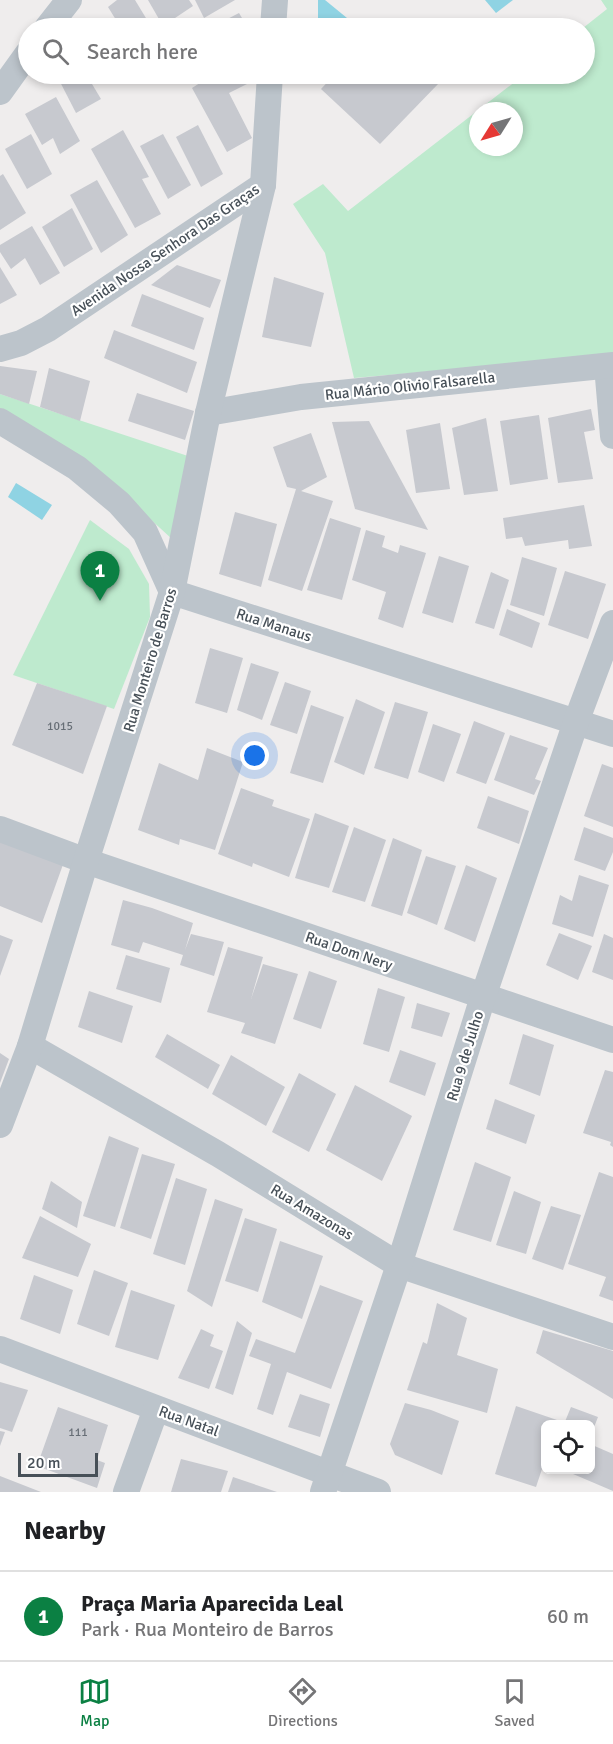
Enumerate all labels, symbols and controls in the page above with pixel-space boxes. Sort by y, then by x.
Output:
search box [18,18,595,84]
icon: search [39,35,72,68]
text: Search here [87,38,198,65]
north arrow [469,102,523,156]
street label: Avenida Nossa Senhora Das Graças [67,180,263,320]
street label: Rua Mário Olivio Falsarella [324,368,496,404]
pin: 1 [80,552,120,601]
street label: Rua Monteiro de Barros [120,585,181,734]
street label: Rua Manaus [234,604,314,646]
house number: 1015 [47,719,73,734]
your location [240,741,269,770]
street label: Rua Dom Nery [303,928,395,974]
street label: Rua 9 de Julho [443,1009,487,1103]
street label: Rua Amazonas [267,1180,357,1244]
street label: Rua Natal [156,1402,222,1440]
map controls [541,1420,595,1474]
button: locate [541,1420,595,1474]
house number: 111 [68,1425,88,1440]
scale bar [18,1450,98,1478]
text: 20 m [27,1453,61,1473]
text: Nearby [24,1515,105,1547]
text: Praça Maria Aparecida Leal [81,1590,344,1617]
text: 1 [38,1604,49,1629]
text: 60 m [547,1604,589,1629]
text: Park · Rua Monteiro de Barros [81,1617,334,1642]
tab: Map [78,1675,111,1731]
tab: Directions [268,1675,338,1731]
tab: Saved [494,1675,535,1731]

